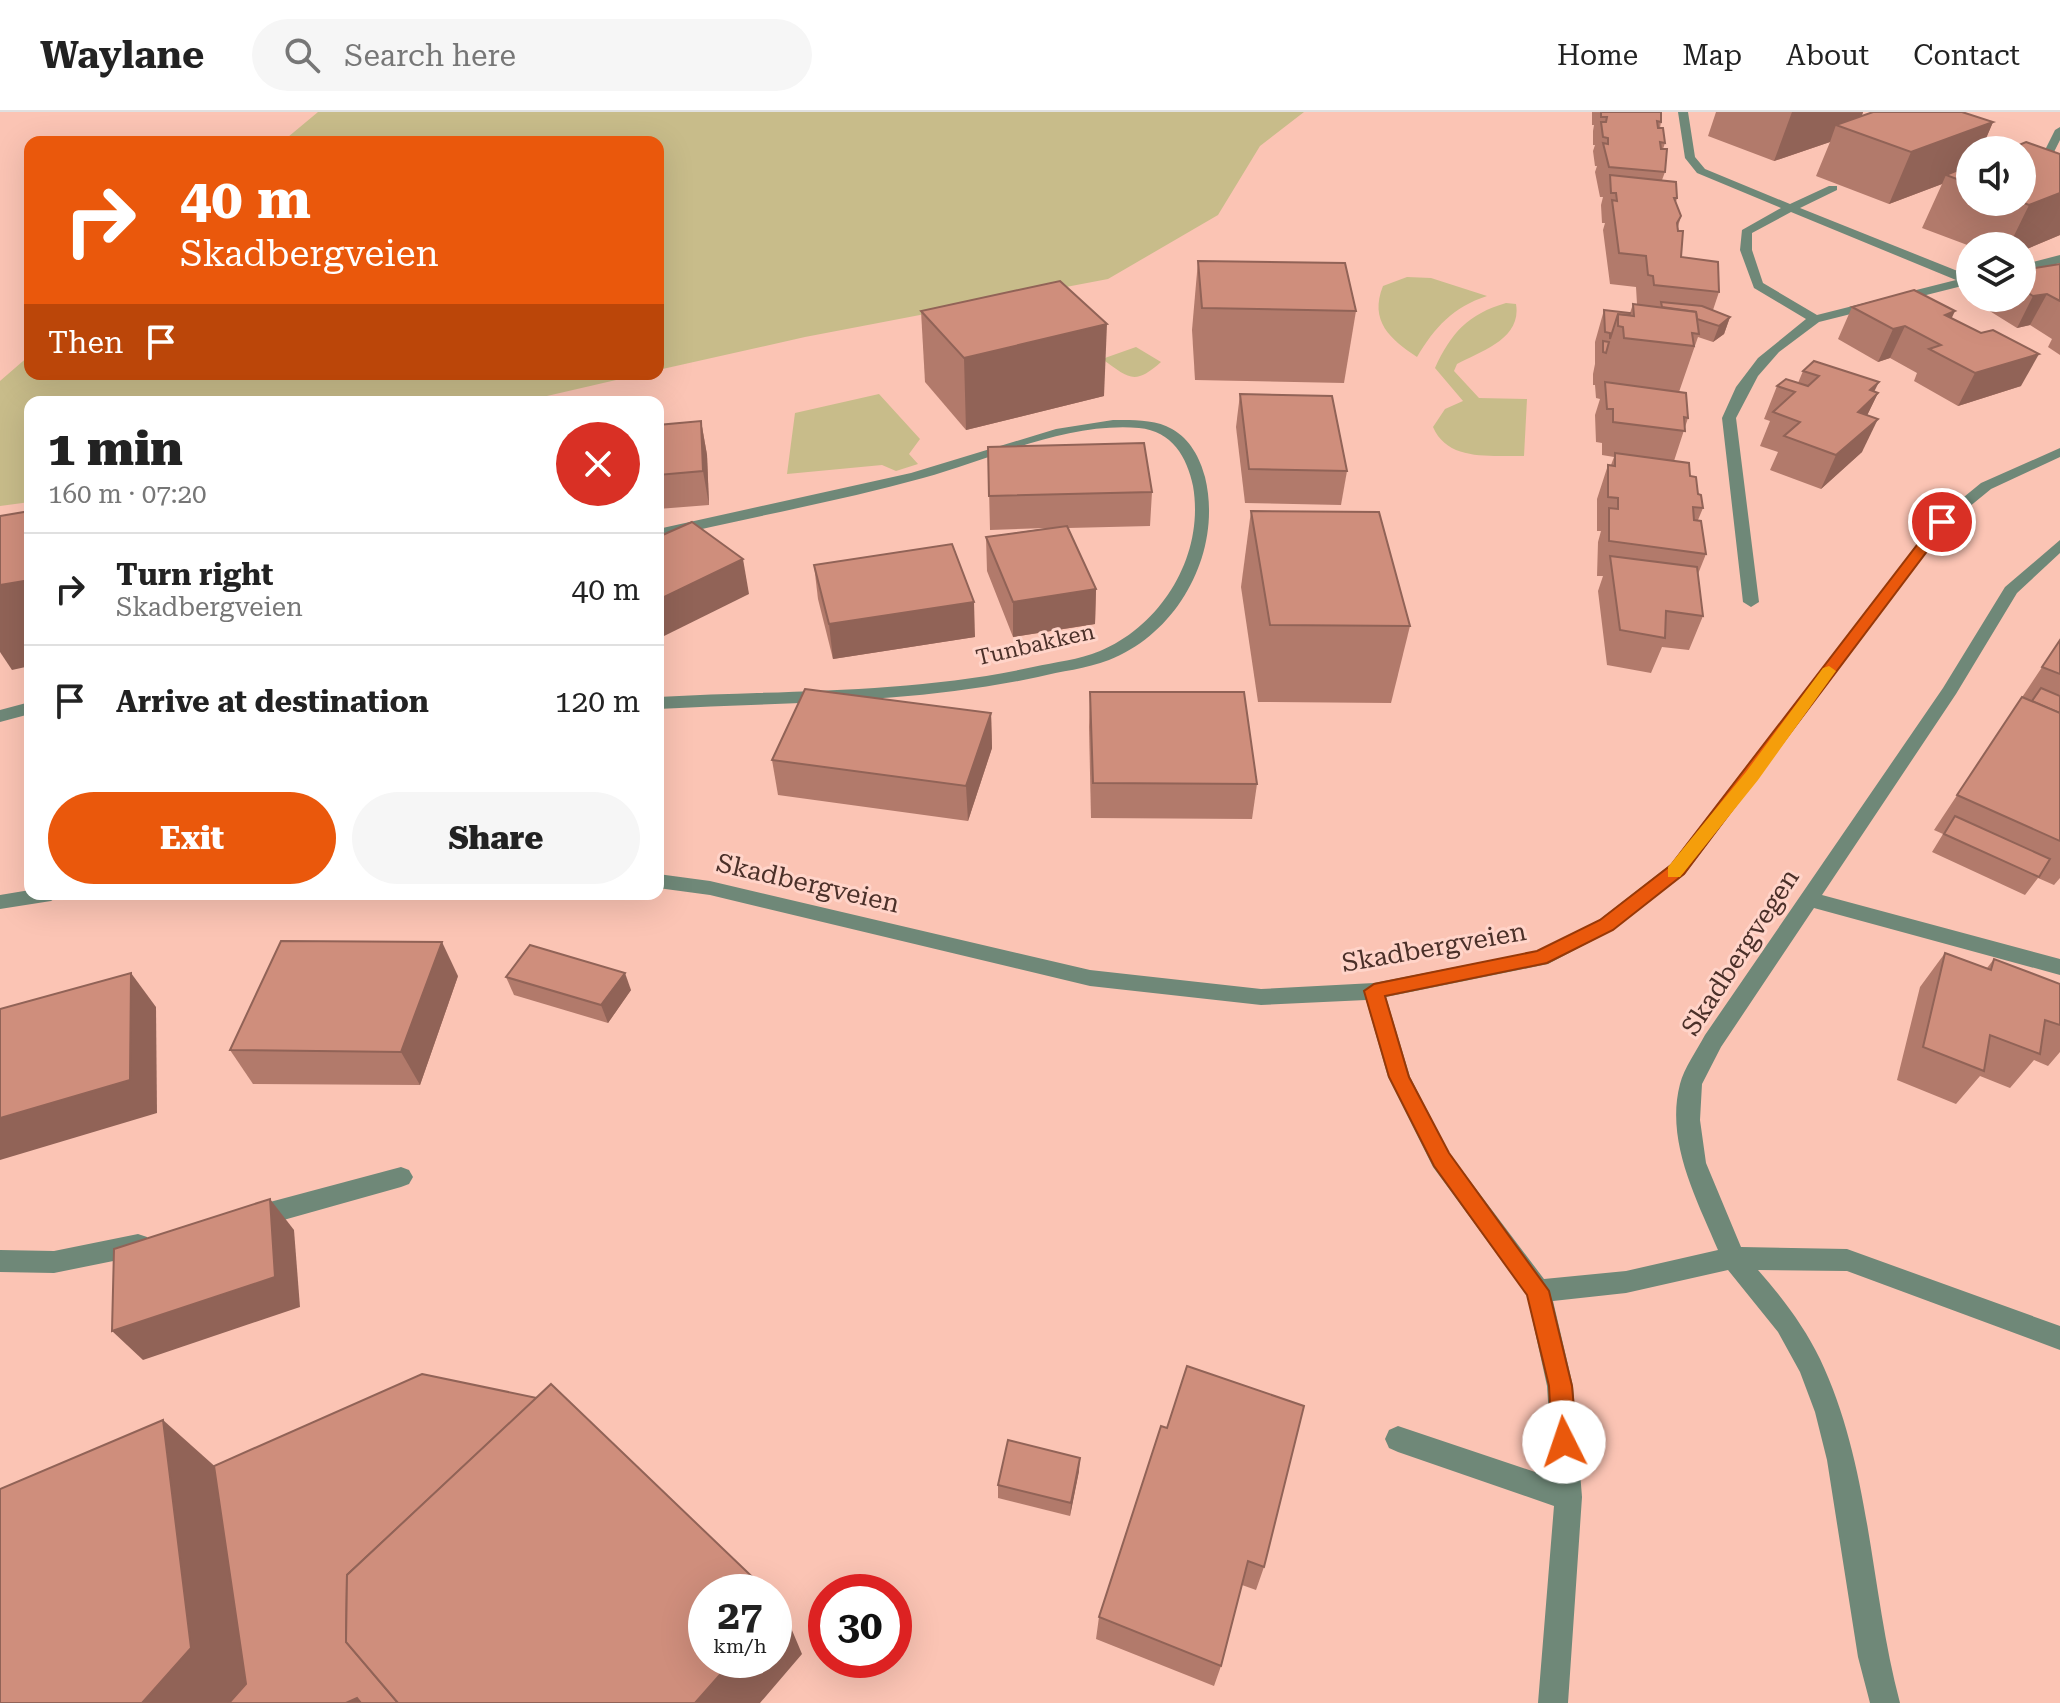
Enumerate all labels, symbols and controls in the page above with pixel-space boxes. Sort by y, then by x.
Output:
search box [252,19,812,91]
text: Waylane [40,33,204,77]
icon: search [280,33,324,77]
text: Search here [344,38,516,73]
text: Home [1557,39,1638,72]
text: Map [1682,39,1742,72]
text: About [1786,39,1869,72]
text: Contact [1913,39,2020,72]
map controls [1956,136,2036,312]
button: sound [1956,136,2036,216]
text: 40 m [180,166,311,232]
icon: right [48,168,152,272]
button: layers [1956,232,2036,312]
text: Skadbergveien [180,233,439,275]
icon: arrive [139,320,183,364]
text: Then [48,325,123,360]
text: 1 min [48,421,183,477]
button: close [556,422,640,506]
text: 160 m · 07:20 [48,479,207,509]
pin [1908,488,1976,556]
icon: arrive [1920,500,1964,544]
text: Turn right [116,557,273,592]
icon: right [48,567,92,611]
text: 40 m [571,572,640,607]
text: Skadbergveien [116,592,303,622]
street label: Tunbakken [973,619,1097,670]
icon: arrive [48,679,92,723]
text: Arrive at destination [116,684,429,719]
text: 120 m [555,684,640,719]
button: Exit [48,792,336,884]
button: Share [352,792,640,884]
street label: Skadbergveien [714,847,903,919]
street label: Skadbergvegen [1675,863,1805,1041]
street label: Skadbergveien [1339,916,1529,978]
position arrow [1522,1400,1606,1484]
speed limit sign: 30 [808,1574,912,1678]
text: 27 [718,1592,762,1639]
text: km/h [713,1634,767,1658]

